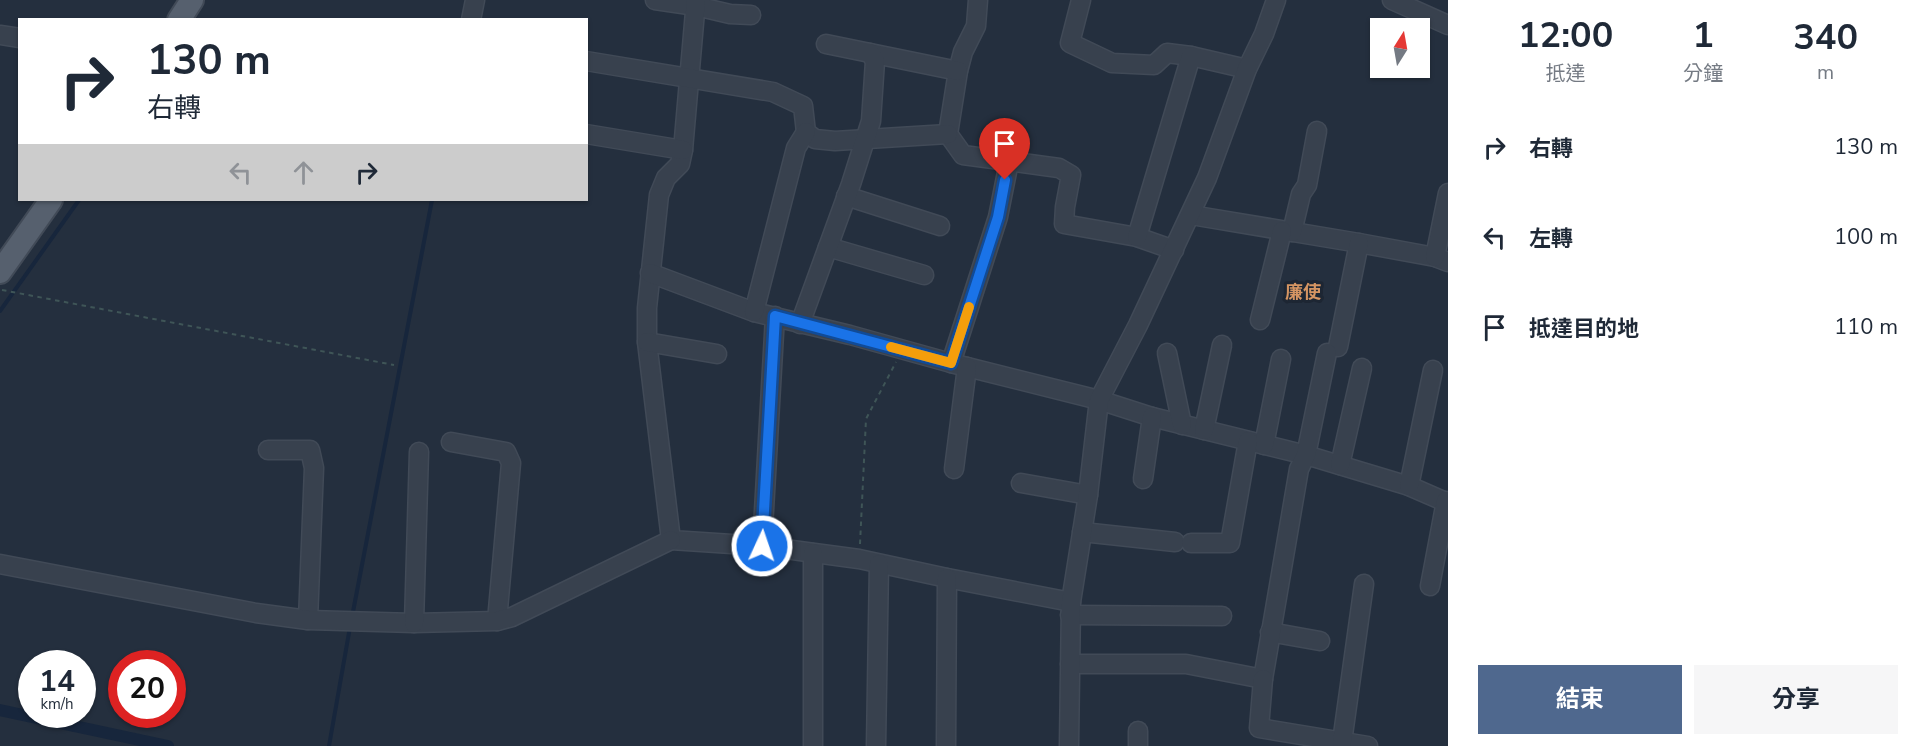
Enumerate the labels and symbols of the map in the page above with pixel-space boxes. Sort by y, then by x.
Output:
north arrow [1370,18,1430,78]
pin [979,118,1030,180]
district label: 廉使 [1285,280,1321,304]
position arrow [730,514,794,578]
speed limit sign: 20 [108,650,186,728]

